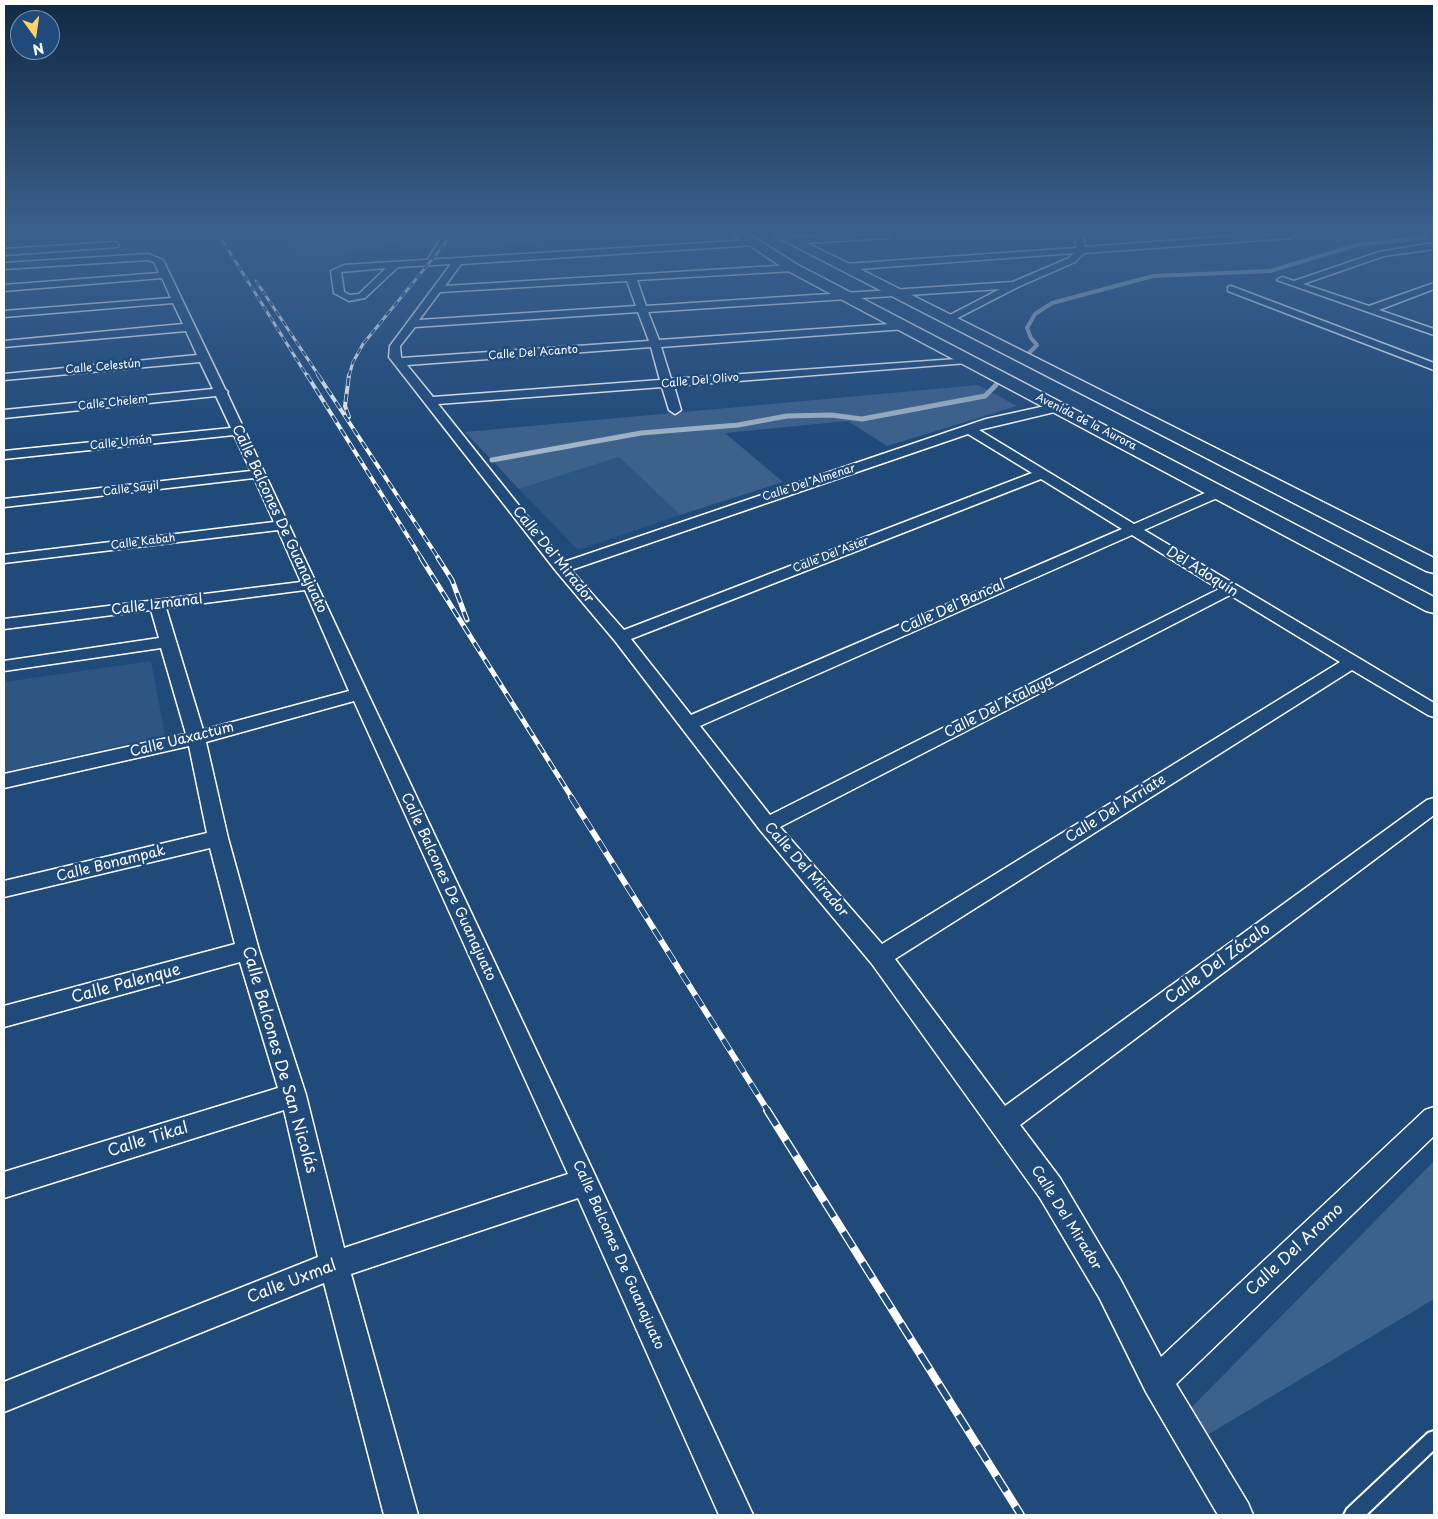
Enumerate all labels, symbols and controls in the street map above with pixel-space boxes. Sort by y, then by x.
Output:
north arrow [10,10,60,60]
text: N [31,38,46,61]
street label: Calle Del Acanto [488,343,578,363]
street label: Calle Celestún [65,357,141,377]
street label: Calle Del Olivo [661,371,739,391]
street label: Avenida de la Aurora [1033,391,1139,453]
street label: Calle Chelem [77,393,149,413]
street label: Calle Balcones De Guanajuato [228,422,330,616]
street label: Calle Umán [89,433,153,453]
street label: Calle Del Almenar [761,462,857,504]
street label: Calle Sayil [102,479,160,499]
street label: Calle Del Mirador [509,503,597,607]
street label: Calle Kabah [110,531,176,553]
street label: Calle Del Aster [791,534,871,576]
street label: Del Adoquín [1163,543,1241,601]
street label: Calle Del Bancal [898,576,1008,638]
street label: Calle Izmanal [110,591,204,619]
street label: Calle Del Atalaya [942,672,1056,742]
street label: Calle Uaxactum [128,719,236,761]
street label: Calle Del Arriate [1063,771,1169,847]
street label: Calle Balcones De Guanajuato [397,790,499,984]
street label: Calle Del Mirador [760,819,852,921]
street label: Calle Bonampak [55,842,167,886]
street label: Calle Del Zócalo [1162,920,1274,1008]
street label: Calle Balcones De San Nicolás [237,944,321,1176]
street label: Calle Palenque [69,960,183,1008]
street label: Calle Tikal [105,1119,191,1161]
street label: Calle Balcones De Guanajuato [569,1158,667,1352]
street label: Calle Del Mirador [1027,1163,1105,1273]
street label: Calle Del Aromo [1242,1200,1348,1300]
street label: Calle Uxmal [245,1256,339,1308]

